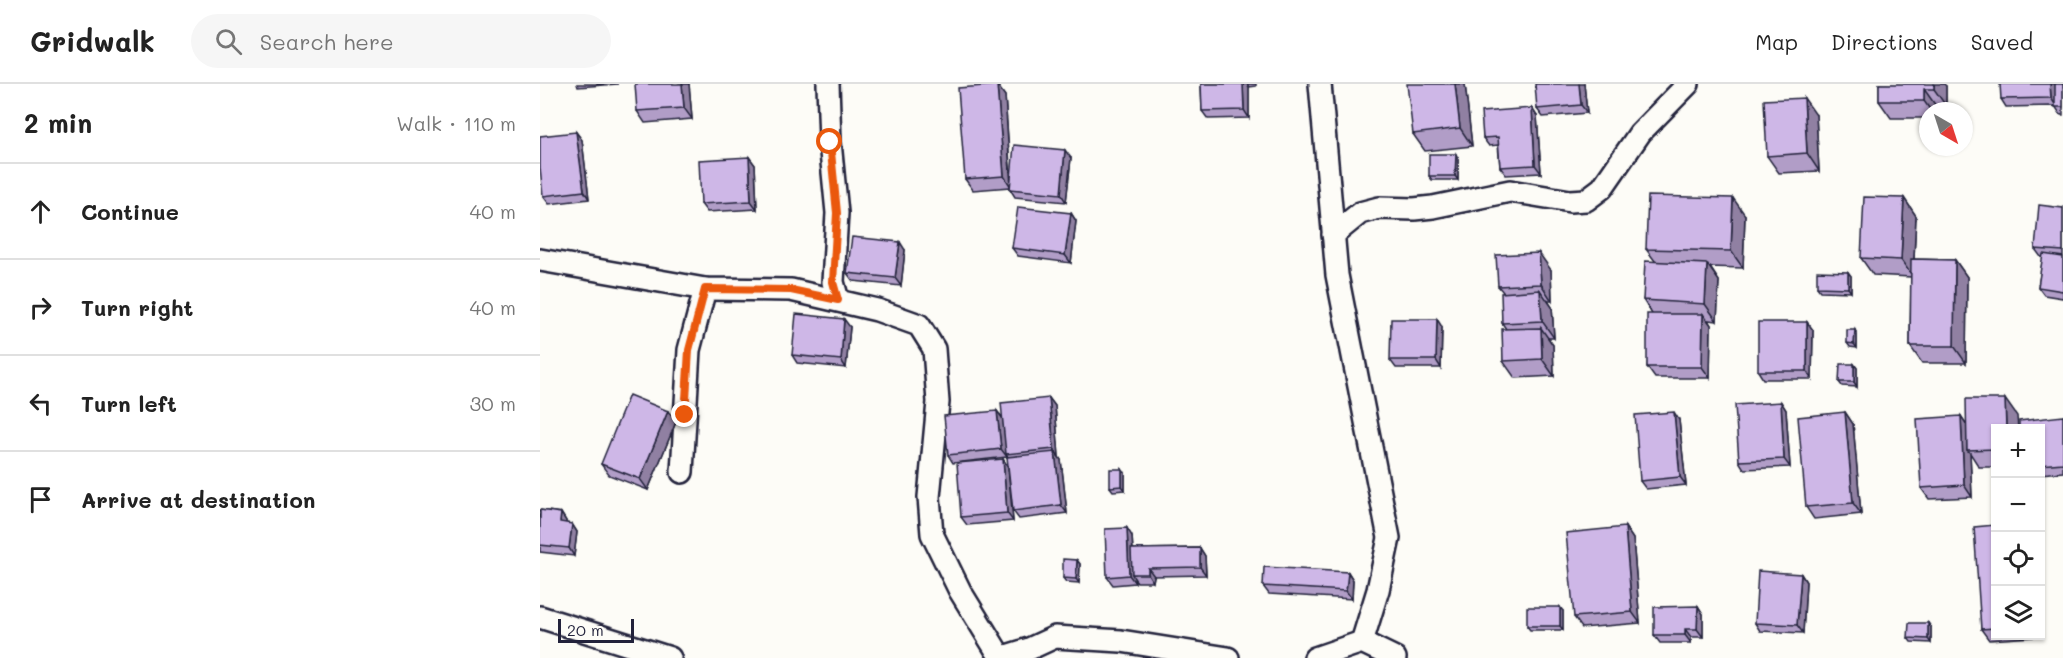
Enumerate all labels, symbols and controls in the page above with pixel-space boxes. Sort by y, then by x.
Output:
search box [191,14,611,68]
text: Gridwalk [30,23,155,59]
icon: search [212,25,245,58]
text: Search here [260,27,394,56]
text: Map [1755,28,1798,55]
text: Directions [1831,28,1938,55]
text: Saved [1971,28,2033,55]
north arrow [1919,102,1973,156]
text: 2 min [24,106,92,140]
text: Walk · 110 m [396,110,516,136]
route start [816,128,842,154]
icon: ahead [24,195,57,228]
text: Continue [81,197,179,226]
text: 40 m [470,198,516,224]
icon: right [24,291,57,324]
text: Turn right [81,293,193,322]
text: 40 m [470,294,516,320]
icon: left [24,387,57,420]
text: Turn left [81,389,177,418]
text: 30 m [470,390,516,416]
route end [671,401,697,427]
map controls [1991,424,2045,640]
button: + [1991,424,2045,478]
button: − [1991,478,2045,532]
icon: arrive [24,483,57,516]
text: Arrive at destination [81,485,316,514]
button: locate [1991,532,2045,586]
button: layers [1991,586,2045,640]
scale bar [558,616,634,644]
text: 20 m [567,619,604,640]

